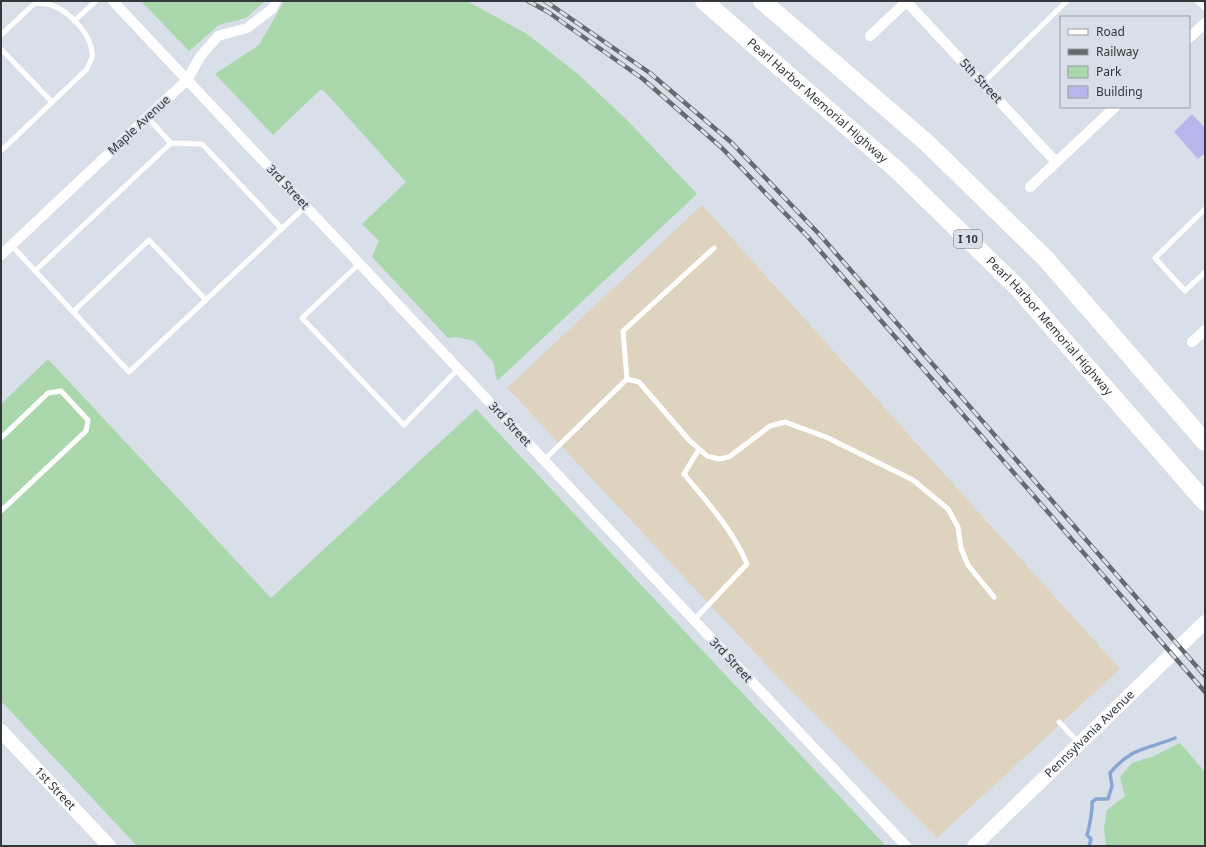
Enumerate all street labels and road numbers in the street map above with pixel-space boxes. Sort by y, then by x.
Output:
street label: Pearl Harbor Memorial Highway [744,34,892,167]
street label: 5th Street [956,55,1007,107]
street label: Maple Avenue [104,91,174,158]
street label: 3rd Street [263,161,314,213]
road number: I 10 [954,230,982,248]
street label: Pearl Harbor Memorial Highway [983,253,1118,400]
street label: 3rd Street [485,398,536,450]
street label: 3rd Street [706,634,757,686]
street label: Pennsylvania Avenue [1040,686,1138,781]
street label: 1st Street [31,763,80,814]

